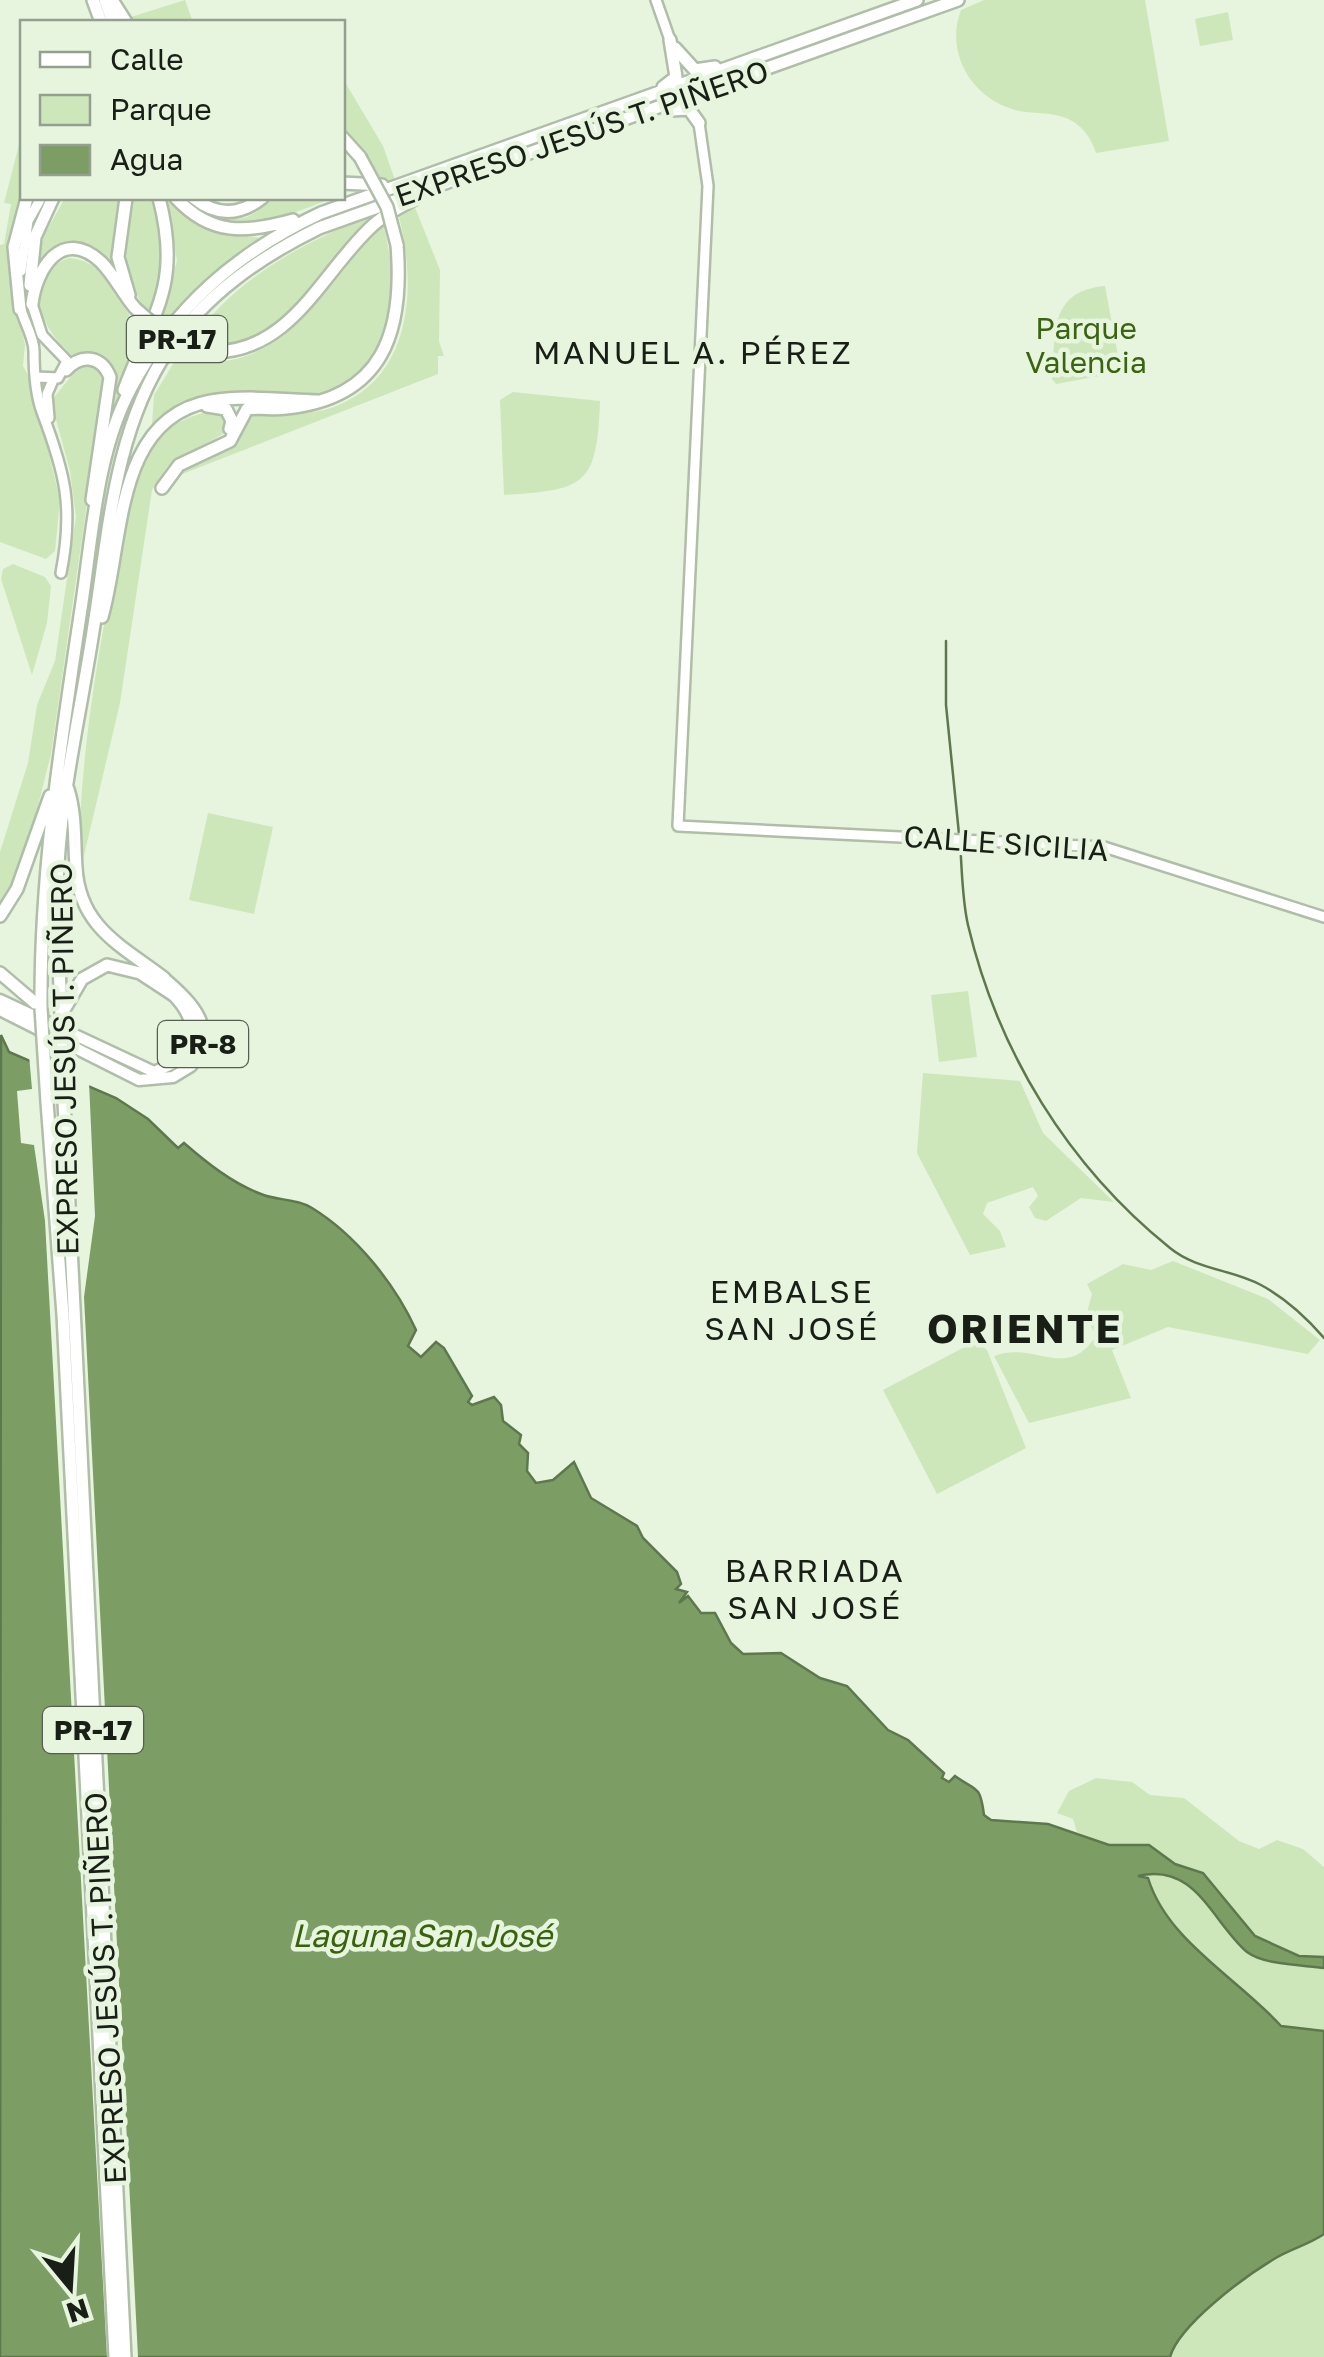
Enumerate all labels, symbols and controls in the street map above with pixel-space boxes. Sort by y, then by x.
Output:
legend [20,20,345,200]
text: Calle [110,41,184,77]
street label: EXPRESO JESÚS T. PIÑERO [390,52,773,214]
text: Parque [110,91,212,127]
text: Agua [110,141,183,177]
park label: Parque Valencia [1025,310,1147,380]
road number: PR-17 [127,316,227,362]
district label: MANUEL A. PÉREZ [533,333,853,371]
street label: CALLE SICILIA [903,818,1110,868]
street label: EXPRESO JESÚS T. PIÑERO [43,863,85,1255]
road number: PR-8 [158,1021,248,1067]
district label: EMBALSE SAN JOSÉ [704,1272,880,1347]
district label: ORIENTE [927,1304,1123,1352]
district label: BARRIADA SAN JOSÉ [725,1551,905,1626]
road number: PR-17 [43,1707,143,1753]
street label: EXPRESO JESÚS T. PIÑERO [77,1791,133,2185]
water label: Laguna San José [292,1916,556,1954]
north arrow [20,2237,120,2337]
text: N [63,2292,93,2330]

